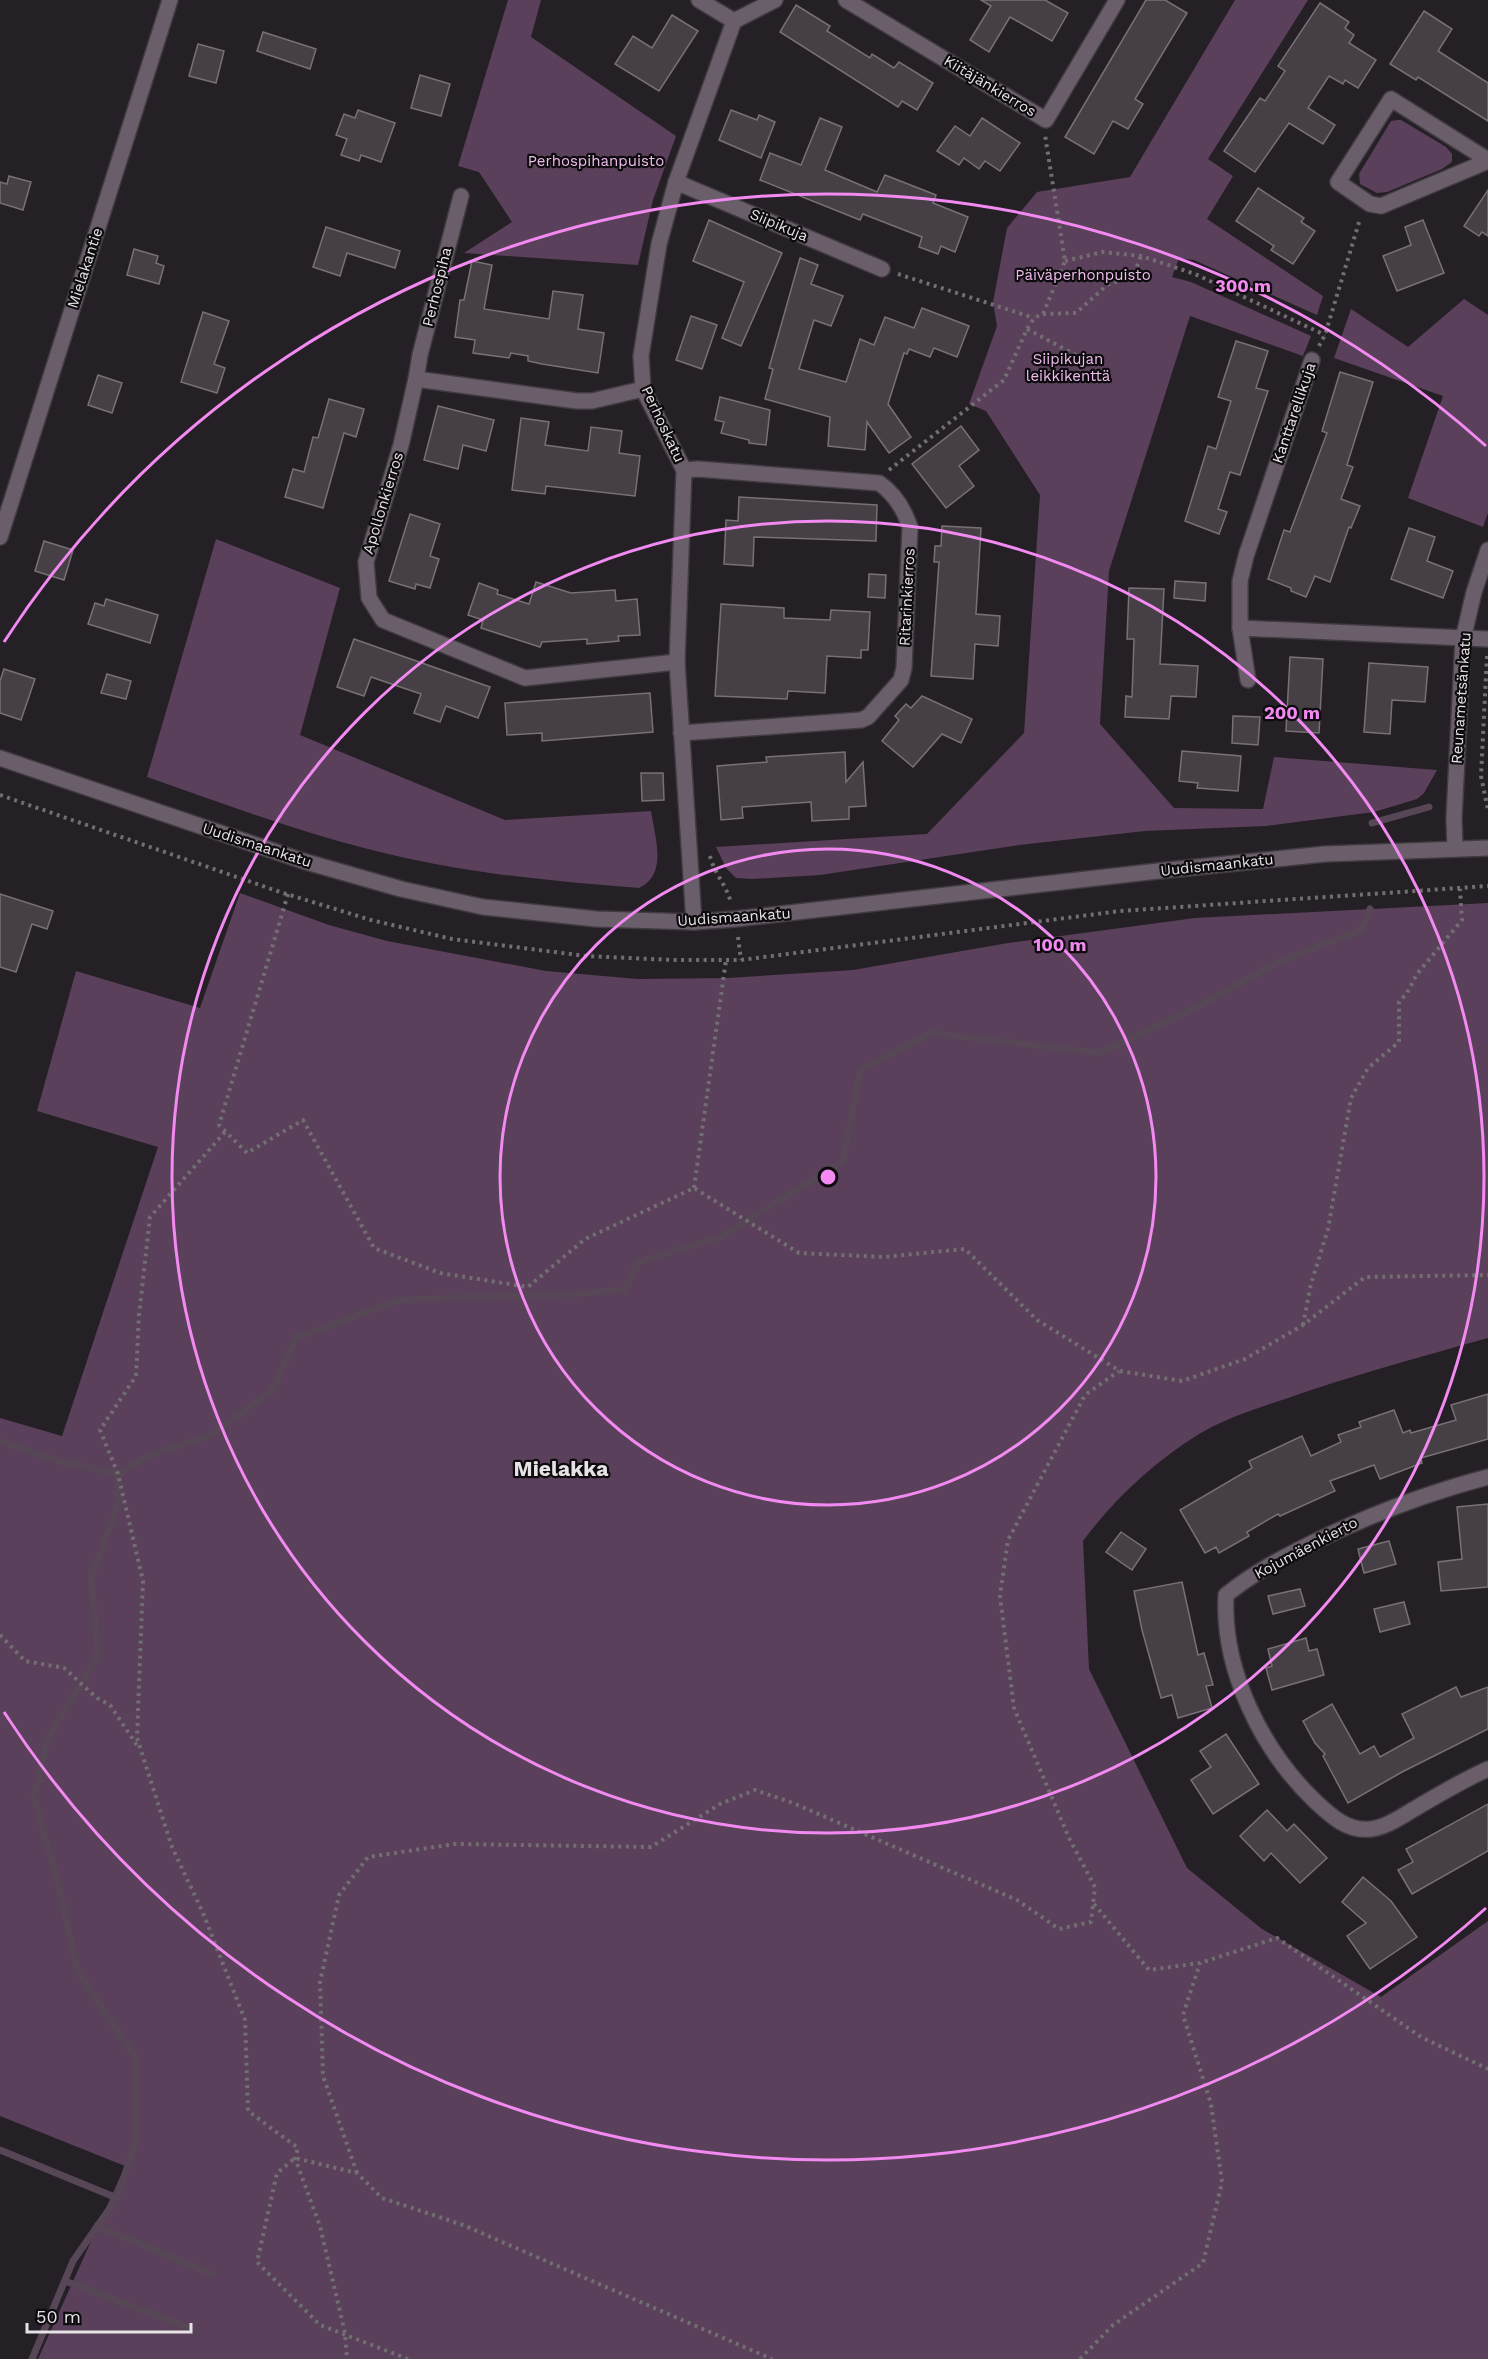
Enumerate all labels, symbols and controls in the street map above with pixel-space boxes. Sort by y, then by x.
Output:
street label: Kiitäjänkierros [941,51,1039,121]
park label: Perhospihanpuisto [528,152,664,170]
street label: Siipikuja [747,205,811,245]
street label: Mielakantie [64,226,106,310]
street label: Perhospiha [418,245,456,329]
park label: Päiväperhonpuisto [1015,266,1151,284]
text: 300 m [1215,275,1271,296]
park label: Siipikujan leikkikenttä [1026,350,1111,385]
street label: Kanttarellikuja [1268,360,1320,466]
street label: Perhoskatu [637,383,689,465]
street label: Apollonkierros [359,450,407,556]
street label: Ritarinkierros [895,547,919,646]
street label: Reunametsänkatu [1447,631,1475,765]
text: 200 m [1264,702,1320,723]
street label: Uudismaankatu [200,819,314,871]
street label: Uudismaankatu [1160,850,1274,880]
street label: Uudismaankatu [677,904,791,930]
text: 100 m [1033,934,1087,955]
centre of rings [818,1167,838,1187]
district label: Mielakka [514,1456,609,1481]
street label: Kojumäenkierto [1251,1513,1361,1583]
scale bar [27,2296,190,2334]
text: 50 m [36,2306,81,2327]

